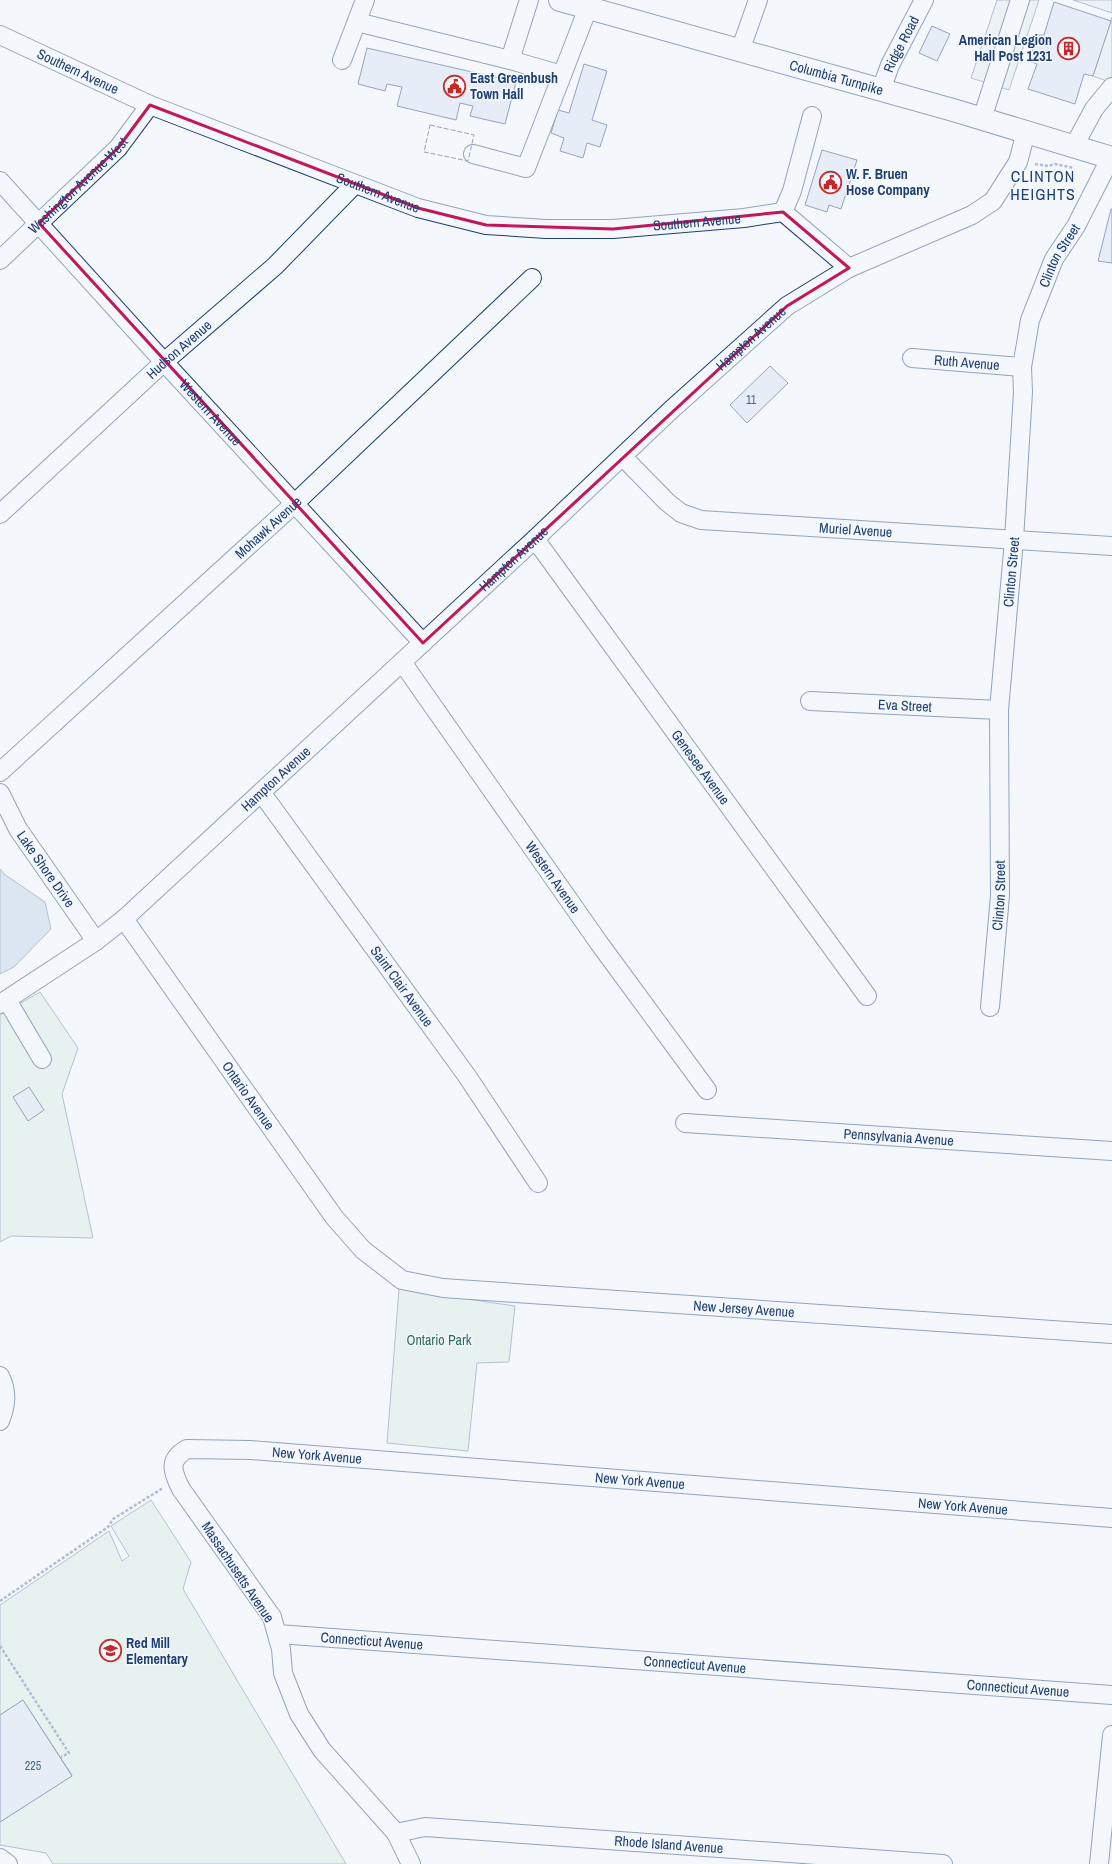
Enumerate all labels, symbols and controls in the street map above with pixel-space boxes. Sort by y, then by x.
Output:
street label: Ridge Road [879,13,923,75]
place label: American Legion Hall Post 1231 [959,31,1053,65]
building icon: American Legion Hall Post 1231 [1055,35,1081,61]
street label: Southern Avenue [34,45,122,98]
street label: Columbia Turnpike [787,56,885,99]
place label: East Greenbush Town Hall [470,69,558,103]
public building icon: East Greenbush Town Hall [442,73,468,99]
street label: Washington Avenue West [24,134,132,237]
place label: W. F. Bruen Hose Company [846,165,930,199]
district label: CLINTON HEIGHTS [1010,165,1076,205]
street label: Southern Avenue [334,169,422,217]
public building icon: W. F. Bruen Hose Company [818,169,844,195]
street label: Southern Avenue [652,209,741,235]
street label: Clinton Street [1035,220,1084,290]
street label: Hampton Avenue [712,302,790,374]
street label: Hudson Avenue [142,316,215,383]
street label: Ruth Avenue [933,351,1000,374]
street label: Western Avenue [176,376,246,450]
house number: 11 [746,392,757,408]
street label: Mohawk Avenue [231,492,305,562]
street label: Muriel Avenue [819,518,893,541]
street label: Hampton Avenue [475,522,552,595]
street label: Clinton Street [999,536,1023,608]
street label: Eva Street [878,695,932,716]
street label: Genesee Avenue [668,726,734,808]
street label: Hampton Avenue [237,742,314,815]
street label: Lake Shore Drive [13,827,79,911]
street label: Western Avenue [522,838,584,917]
street label: Clinton Street [988,860,1009,931]
street label: Saint Clair Avenue [367,942,437,1030]
street label: Ontario Avenue [218,1058,279,1133]
street label: Pennsylvania Avenue [843,1124,954,1150]
street label: New Jersey Avenue [693,1296,795,1321]
park label: Ontario Park [406,1331,472,1349]
street label: New York Avenue [271,1443,363,1468]
street label: New York Avenue [594,1468,686,1493]
street label: New York Avenue [917,1494,1009,1519]
street label: Massachusetts Avenue [198,1518,278,1626]
street label: Connecticut Avenue [320,1628,424,1654]
place label: Red Mill Elementary [126,1634,189,1668]
school or university icon: Red Mill Elementary [97,1638,123,1664]
street label: Connecticut Avenue [643,1652,747,1677]
street label: Connecticut Avenue [966,1675,1070,1701]
house number: 225 [25,1758,42,1774]
street label: Rhode Island Avenue [614,1832,724,1857]

